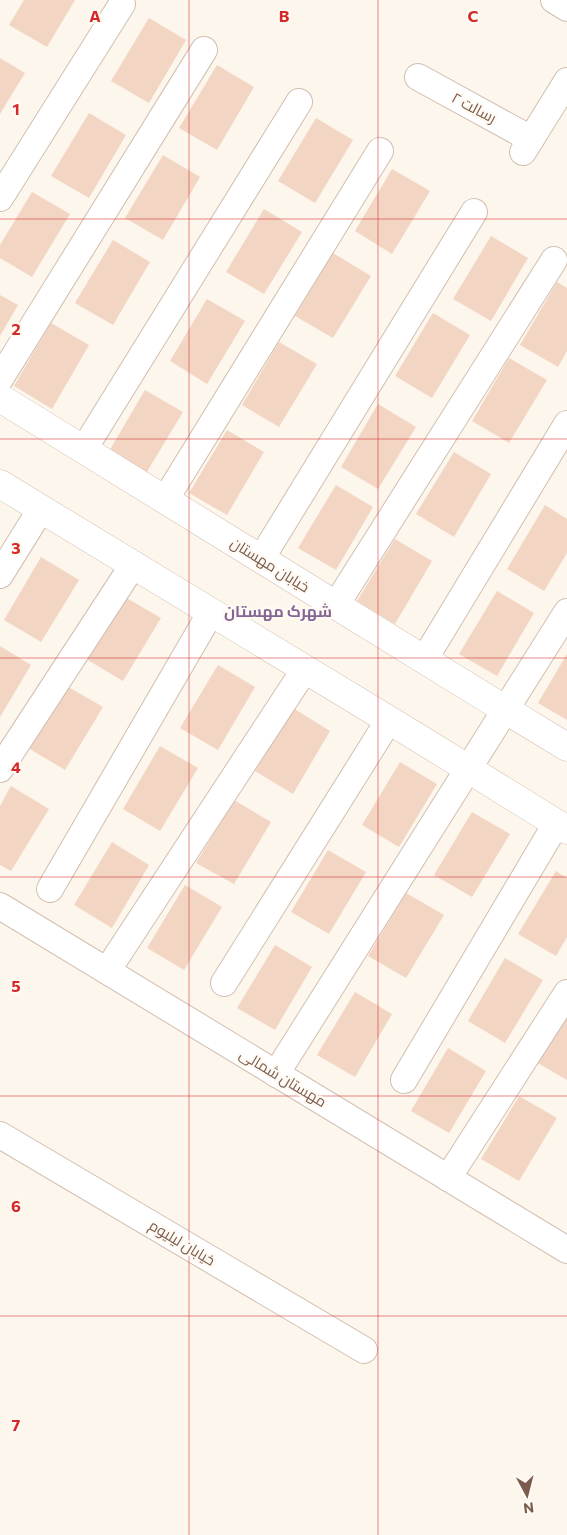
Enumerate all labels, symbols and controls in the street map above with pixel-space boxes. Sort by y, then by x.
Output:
text: A [89,6,101,25]
text: B [279,6,290,25]
text: C [468,6,479,25]
street label: رسالت ۲ [449,88,500,127]
text: 1 [12,99,20,118]
text: 2 [11,319,21,338]
street label: خیابان مهستان [227,533,313,597]
text: 3 [11,538,21,557]
district label: شهرک مهستان [224,601,332,621]
text: 4 [11,757,21,776]
text: 5 [11,976,21,995]
street label: مهستان شمالی [236,1044,330,1112]
text: 6 [11,1196,21,1215]
street label: خیابان لیلیوم [145,1215,219,1271]
text: 7 [12,1415,21,1434]
north arrow [502,1470,552,1520]
text: N [522,1499,535,1517]

